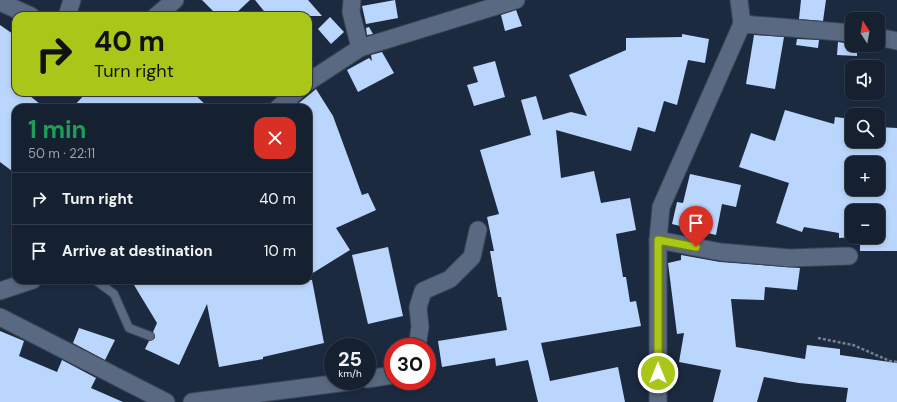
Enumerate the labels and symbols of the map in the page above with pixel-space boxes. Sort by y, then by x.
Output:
north arrow [845,12,885,52]
pin [679,206,713,247]
speed limit sign: 30 [384,338,436,390]
position arrow [637,352,679,394]

